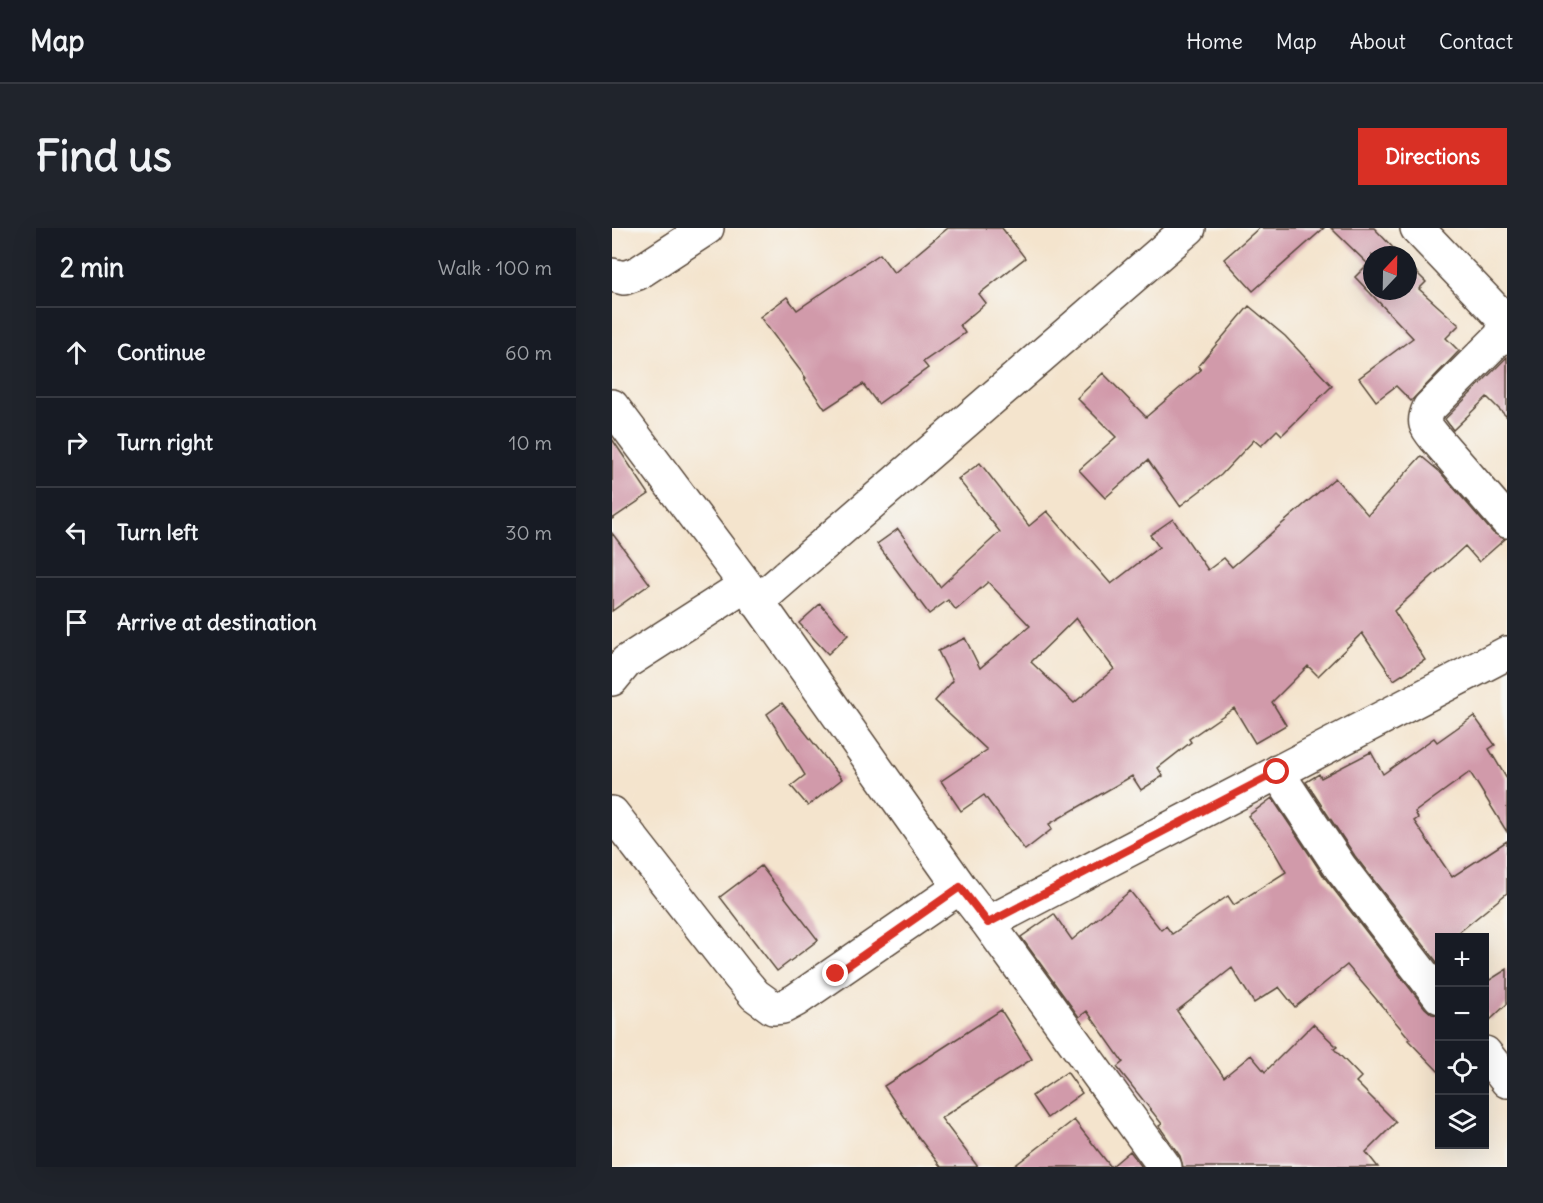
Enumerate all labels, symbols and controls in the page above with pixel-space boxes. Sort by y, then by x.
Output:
text: Map [30,23,84,59]
text: Home [1186,28,1243,55]
text: Map [1276,28,1317,55]
text: About [1350,28,1406,55]
text: Contact [1439,28,1513,55]
button: Directions [1358,128,1507,185]
text: Find us [36,130,172,182]
north arrow [1363,246,1417,300]
text: 2 min [60,251,124,284]
text: Walk · 100 m [438,255,552,280]
icon: ahead [60,336,93,369]
text: Continue [117,338,206,366]
text: 60 m [505,340,552,365]
icon: right [60,426,93,459]
text: Turn right [117,428,213,456]
text: 10 m [509,430,552,455]
icon: left [60,516,93,549]
text: Turn left [117,518,198,546]
text: 30 m [505,520,552,545]
icon: arrive [60,606,93,639]
text: Arrive at destination [117,608,317,636]
route start [1263,758,1289,784]
map controls [1435,933,1489,1149]
button: + [1435,933,1489,987]
route end [822,960,848,986]
button: − [1435,987,1489,1041]
button: locate [1435,1041,1489,1095]
button: layers [1435,1095,1489,1149]

